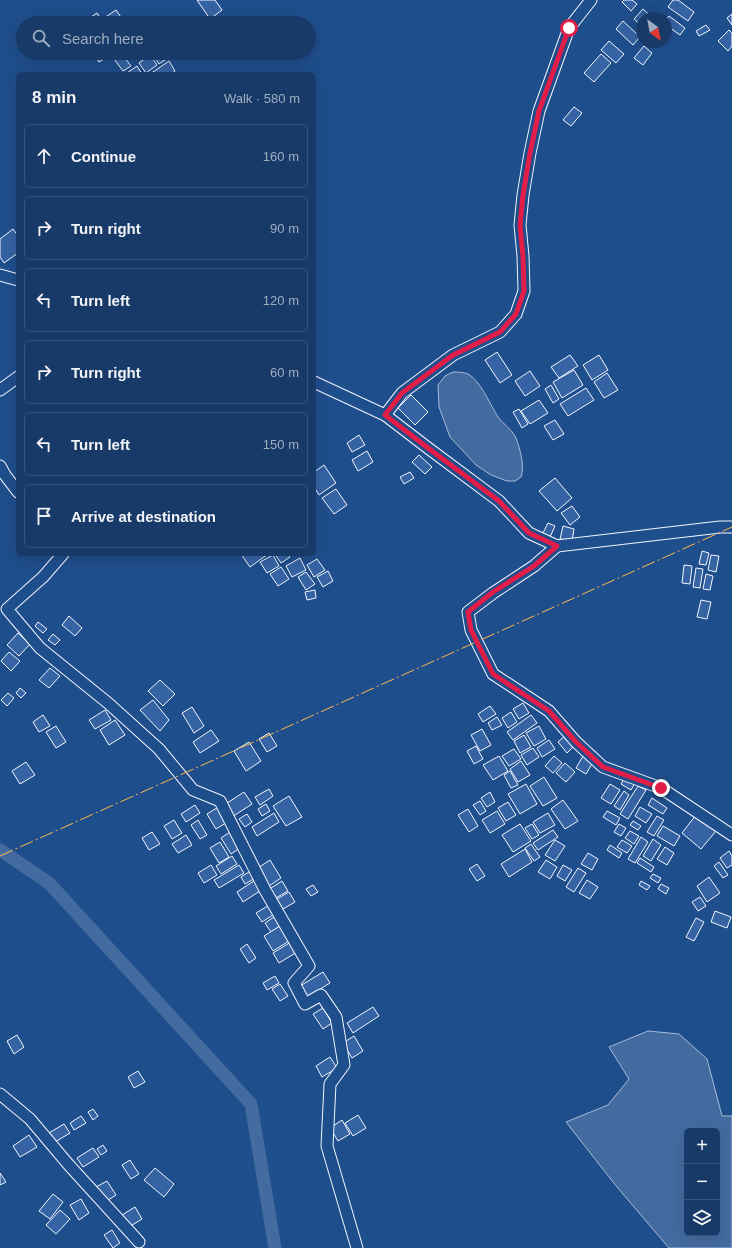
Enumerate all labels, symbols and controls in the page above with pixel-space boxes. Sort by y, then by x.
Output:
north arrow [636,12,672,48]
search box [16,16,316,60]
route start [560,19,578,37]
icon: search [30,27,52,49]
text: Search here [62,30,144,47]
text: 8 min [32,88,76,107]
text: Walk · 580 m [224,91,300,106]
icon: ahead [33,145,55,167]
text: Continue [71,148,136,165]
text: 160 m [263,149,299,164]
icon: right [33,217,55,239]
text: Turn right [71,220,141,237]
text: 90 m [270,221,299,236]
icon: left [33,289,55,311]
text: Turn left [71,292,130,309]
text: 120 m [263,293,299,308]
icon: right [33,361,55,383]
text: Turn right [71,364,141,381]
text: 60 m [270,365,299,380]
icon: left [33,433,55,455]
text: Turn left [71,436,130,453]
text: 150 m [263,437,299,452]
icon: arrive [33,505,55,527]
text: Arrive at destination [71,508,216,525]
route end [652,779,670,797]
map controls [684,1128,720,1236]
button: + [684,1128,720,1164]
button: − [684,1164,720,1200]
button: layers [684,1200,720,1236]

